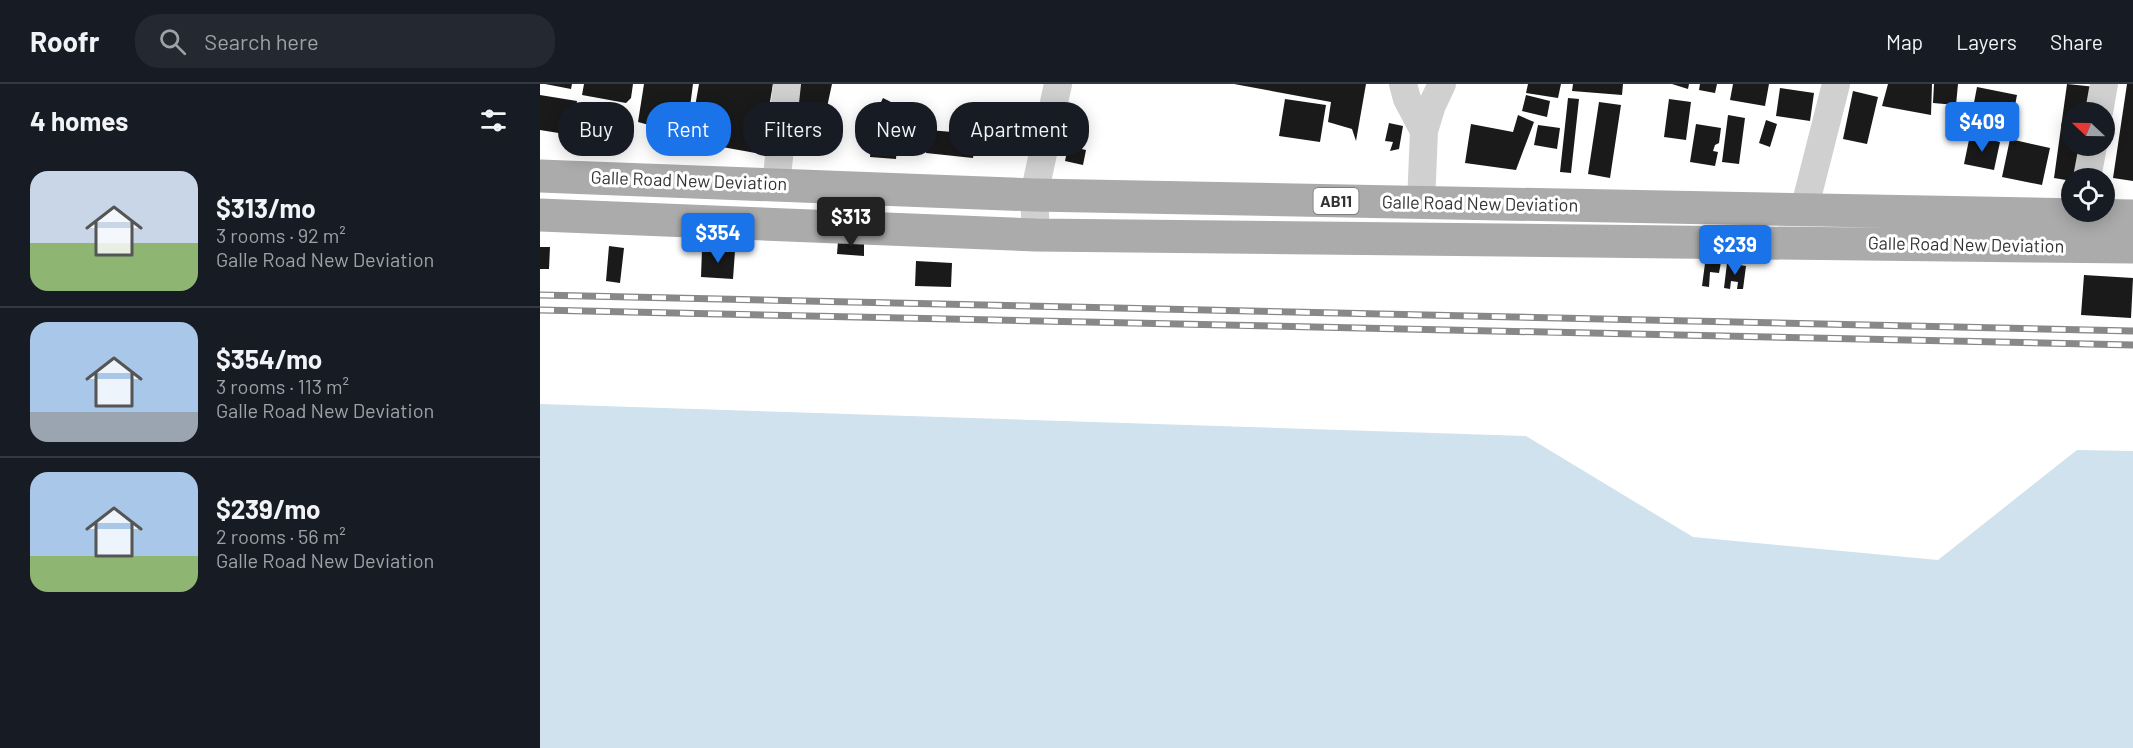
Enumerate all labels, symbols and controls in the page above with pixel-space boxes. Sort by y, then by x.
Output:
search box [135,14,555,68]
text: Roofr [30,24,99,58]
icon: search [156,25,189,58]
text: Search here [204,28,319,54]
text: Map [1886,29,1923,54]
text: Layers [1956,29,2017,54]
text: Share [2050,29,2103,54]
chip: Buy [558,102,634,156]
chip: Rent [646,102,731,156]
chip: Filters [743,102,843,156]
chip: New [855,102,937,156]
chip: Apartment [949,102,1089,156]
pin: $409 [1946,102,2018,153]
north arrow [2061,102,2115,156]
map controls [2061,102,2115,222]
icon: filters [477,104,510,137]
text: 4 homes [30,105,128,136]
text: $409 [1959,109,2005,133]
street label: Galle Road New Deviation [590,166,788,194]
button: locate [2061,168,2115,222]
road number: AB11 [1314,188,1358,214]
street label: Galle Road New Deviation [1382,190,1578,216]
text: $313/mo [216,192,316,223]
icon: home [78,195,150,267]
pin: $313 [815,197,887,248]
text: $313 [831,204,871,228]
pin: $354 [682,213,754,264]
text: $354 [695,220,741,244]
text: 3 rooms · 92 m² [216,223,346,247]
pin: $239 [1699,225,1771,276]
street label: Galle Road New Deviation [1868,231,2064,257]
text: $239 [1713,232,1757,256]
text: Galle Road New Deviation [216,247,434,271]
text: $354/mo [216,343,322,374]
icon: home [78,346,150,418]
text: 3 rooms · 113 m² [216,374,349,398]
text: Galle Road New Deviation [216,398,434,422]
text: $239/mo [216,493,321,524]
icon: home [78,496,150,568]
text: 2 rooms · 56 m² [216,524,346,548]
text: Galle Road New Deviation [216,548,434,572]

